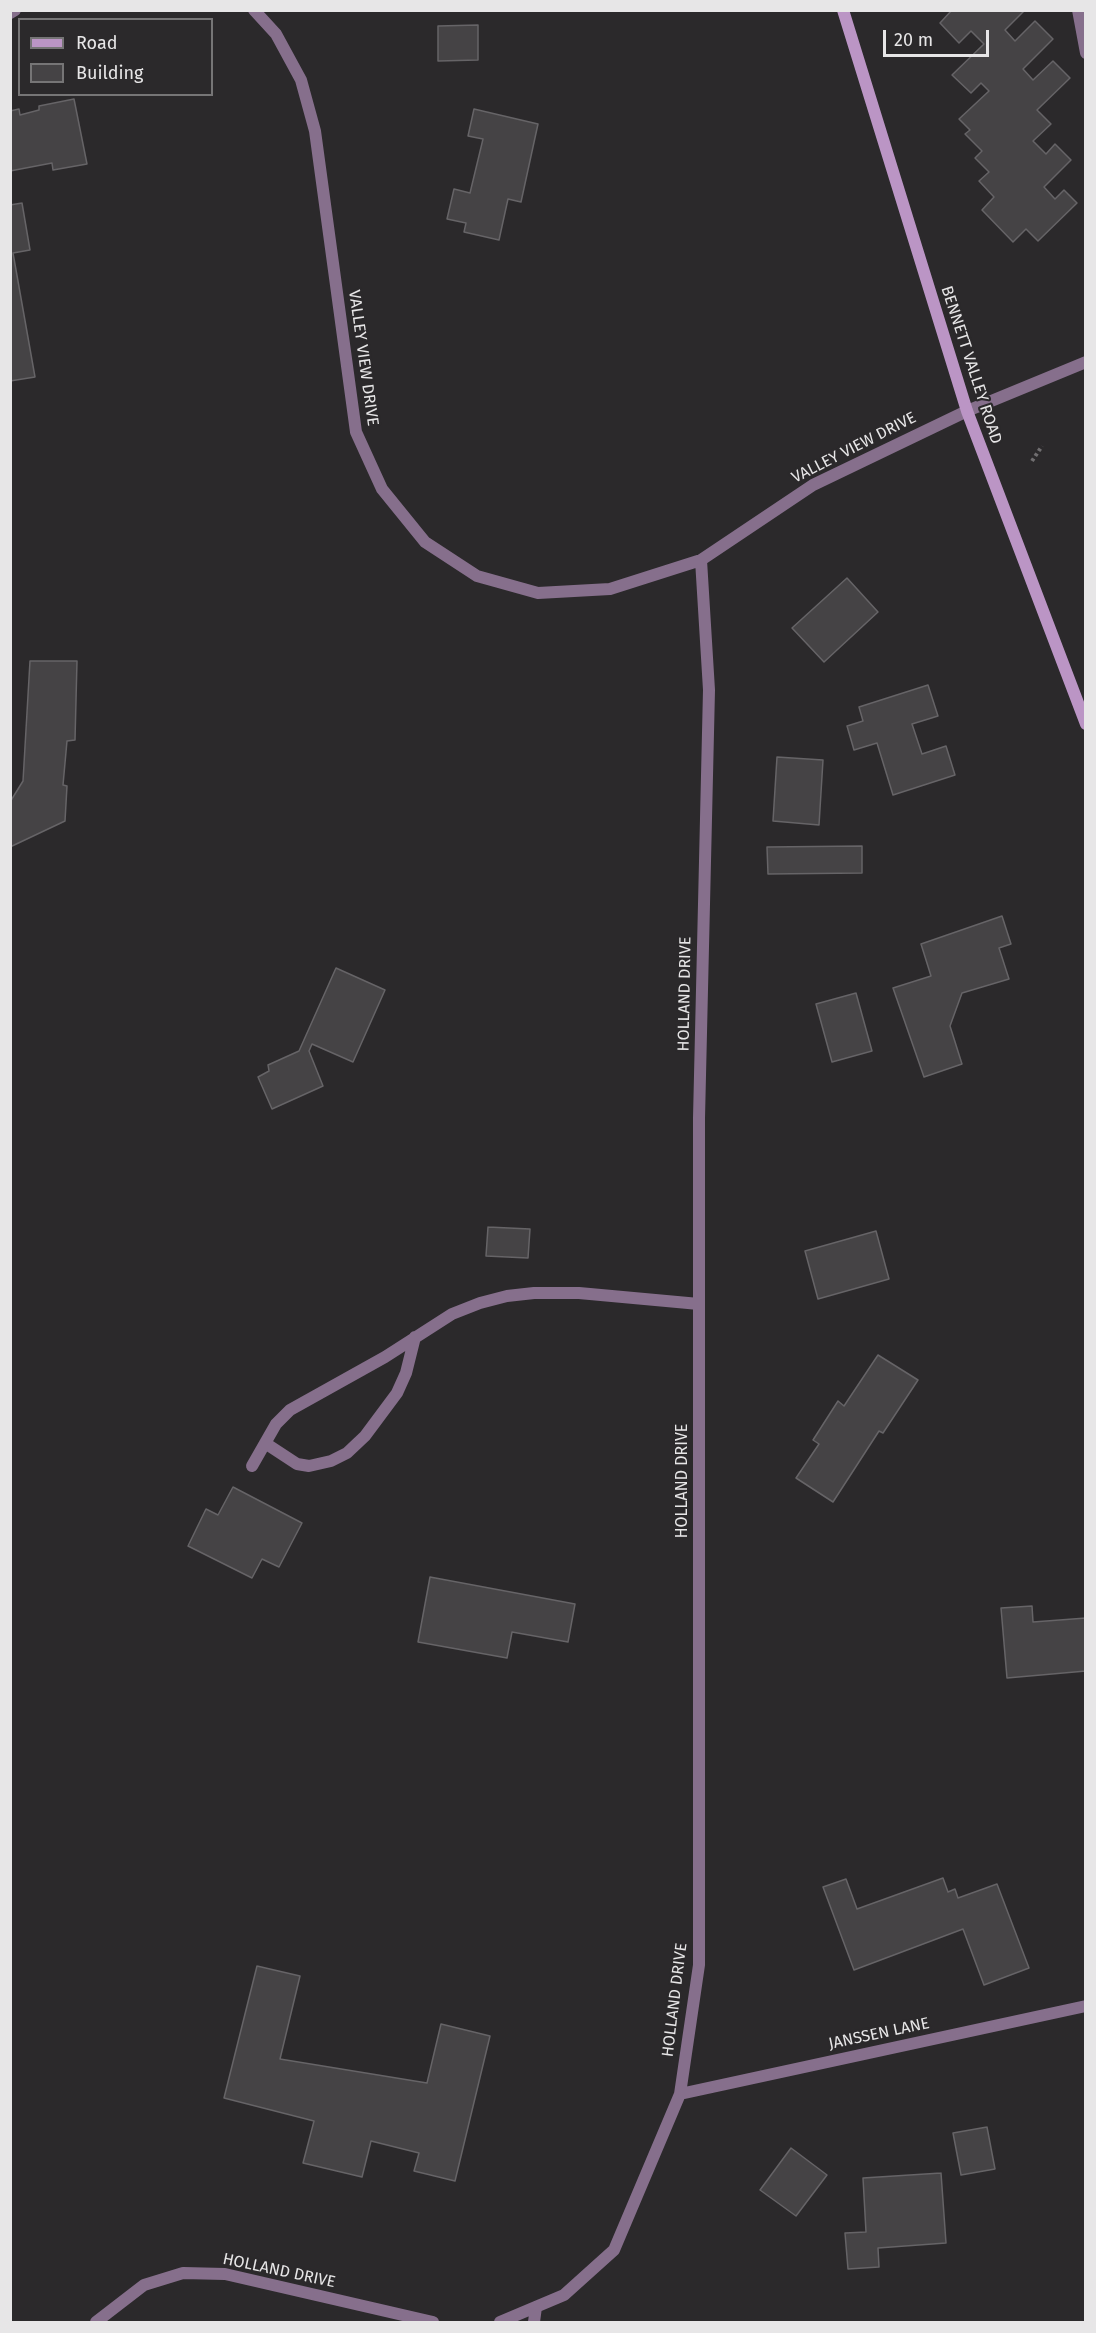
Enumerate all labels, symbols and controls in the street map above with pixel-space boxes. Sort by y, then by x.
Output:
legend [18,18,213,96]
scale bar [886,18,992,56]
text: 20 m [894,29,933,51]
text: Road [76,32,118,54]
text: Building [76,62,143,84]
street label: BENNETT VALLEY ROAD [936,284,1006,446]
street label: VALLEY VIEW DRIVE [344,289,382,427]
street label: VALLEY VIEW DRIVE [789,408,919,488]
street label: HOLLAND DRIVE [674,936,696,1052]
street label: HOLLAND DRIVE [673,1424,693,1538]
street label: HOLLAND DRIVE [658,1942,692,2058]
street label: JANSSEN LANE [827,2014,931,2054]
street label: HOLLAND DRIVE [221,2250,337,2292]

